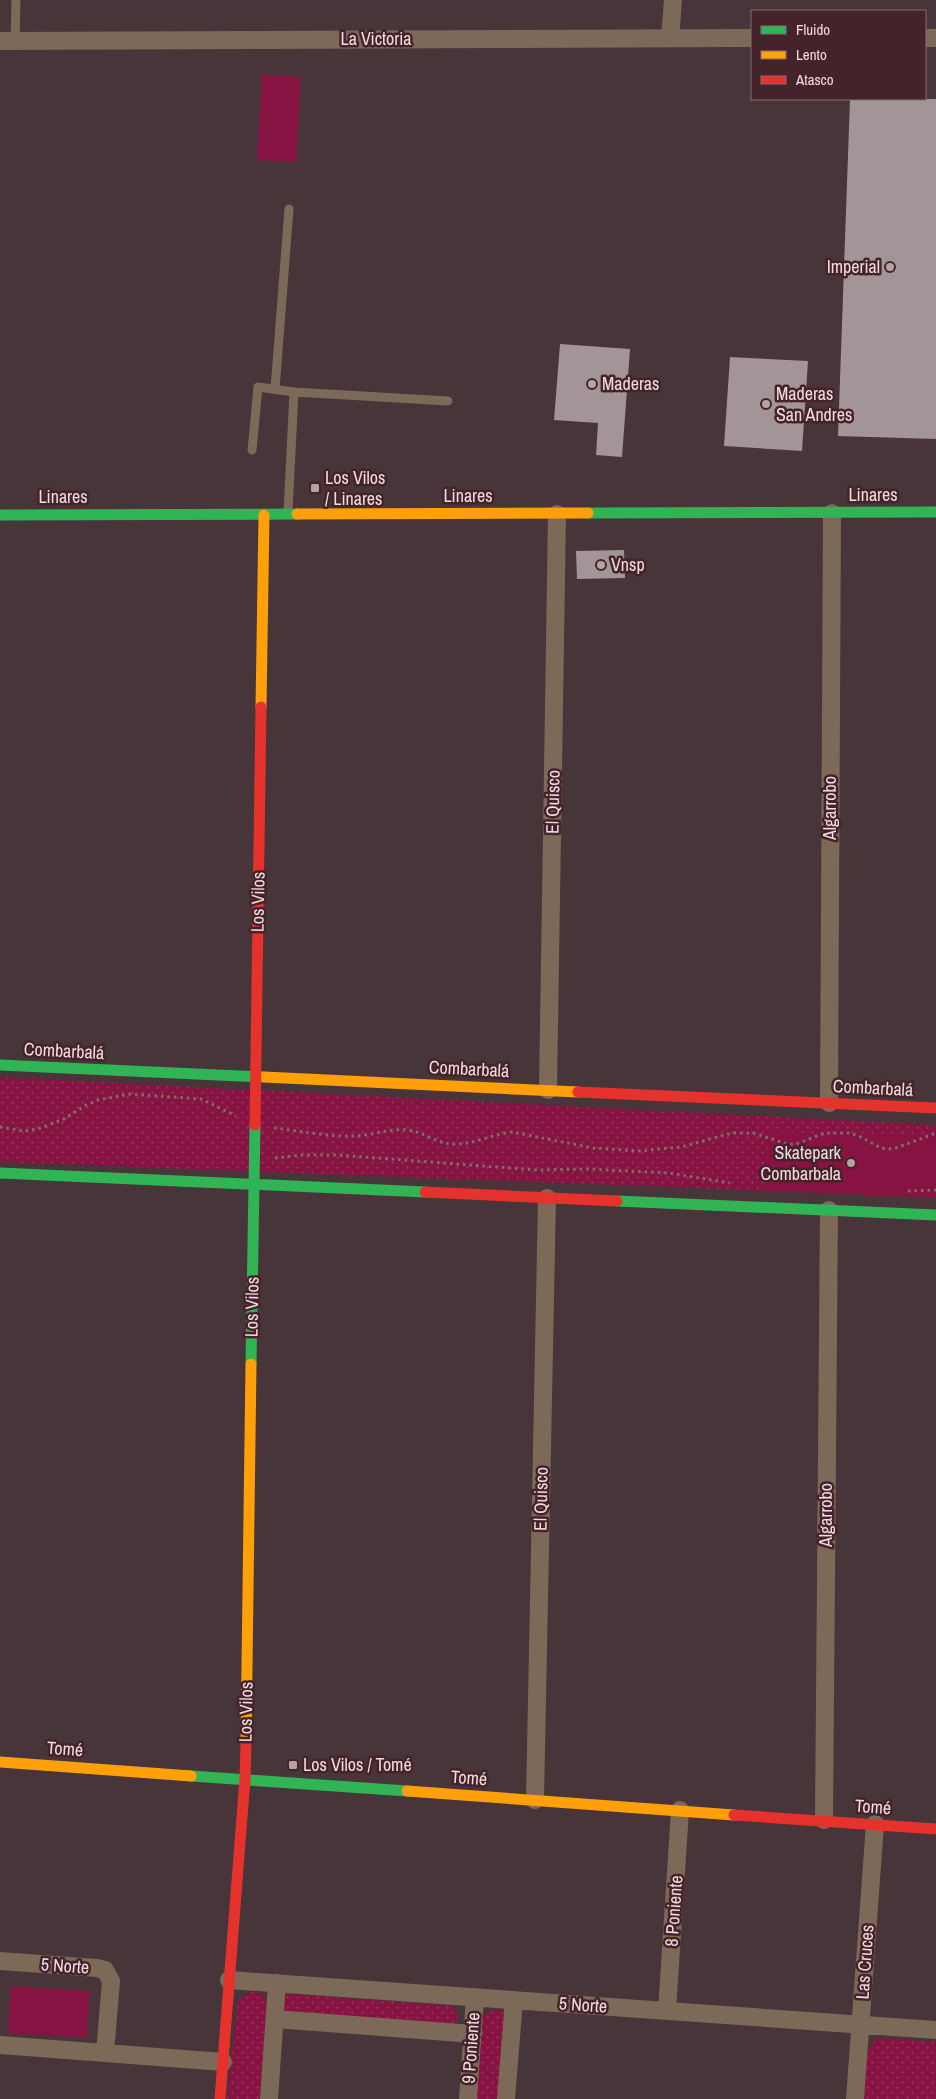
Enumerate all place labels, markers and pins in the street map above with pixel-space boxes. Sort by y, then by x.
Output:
place label: Imperial [827,254,880,279]
marker: Imperial [884,261,896,273]
place label: Maderas [602,371,659,396]
marker: Maderas [586,378,598,390]
place label: Maderas San Andres [776,381,852,427]
marker: Maderas San Andres [760,398,772,410]
place label: Los Vilos / Linares [325,465,385,511]
marker: Los Vilos / Linares [309,482,321,494]
place label: Vnsp [611,552,645,577]
marker: Vnsp [595,559,607,571]
place label: Skatepark Combarbala [761,1140,842,1186]
marker: Skatepark Combarbala [845,1157,857,1169]
place label: Los Vilos / Tomé [303,1752,412,1777]
marker: Los Vilos / Tomé [287,1759,299,1771]

